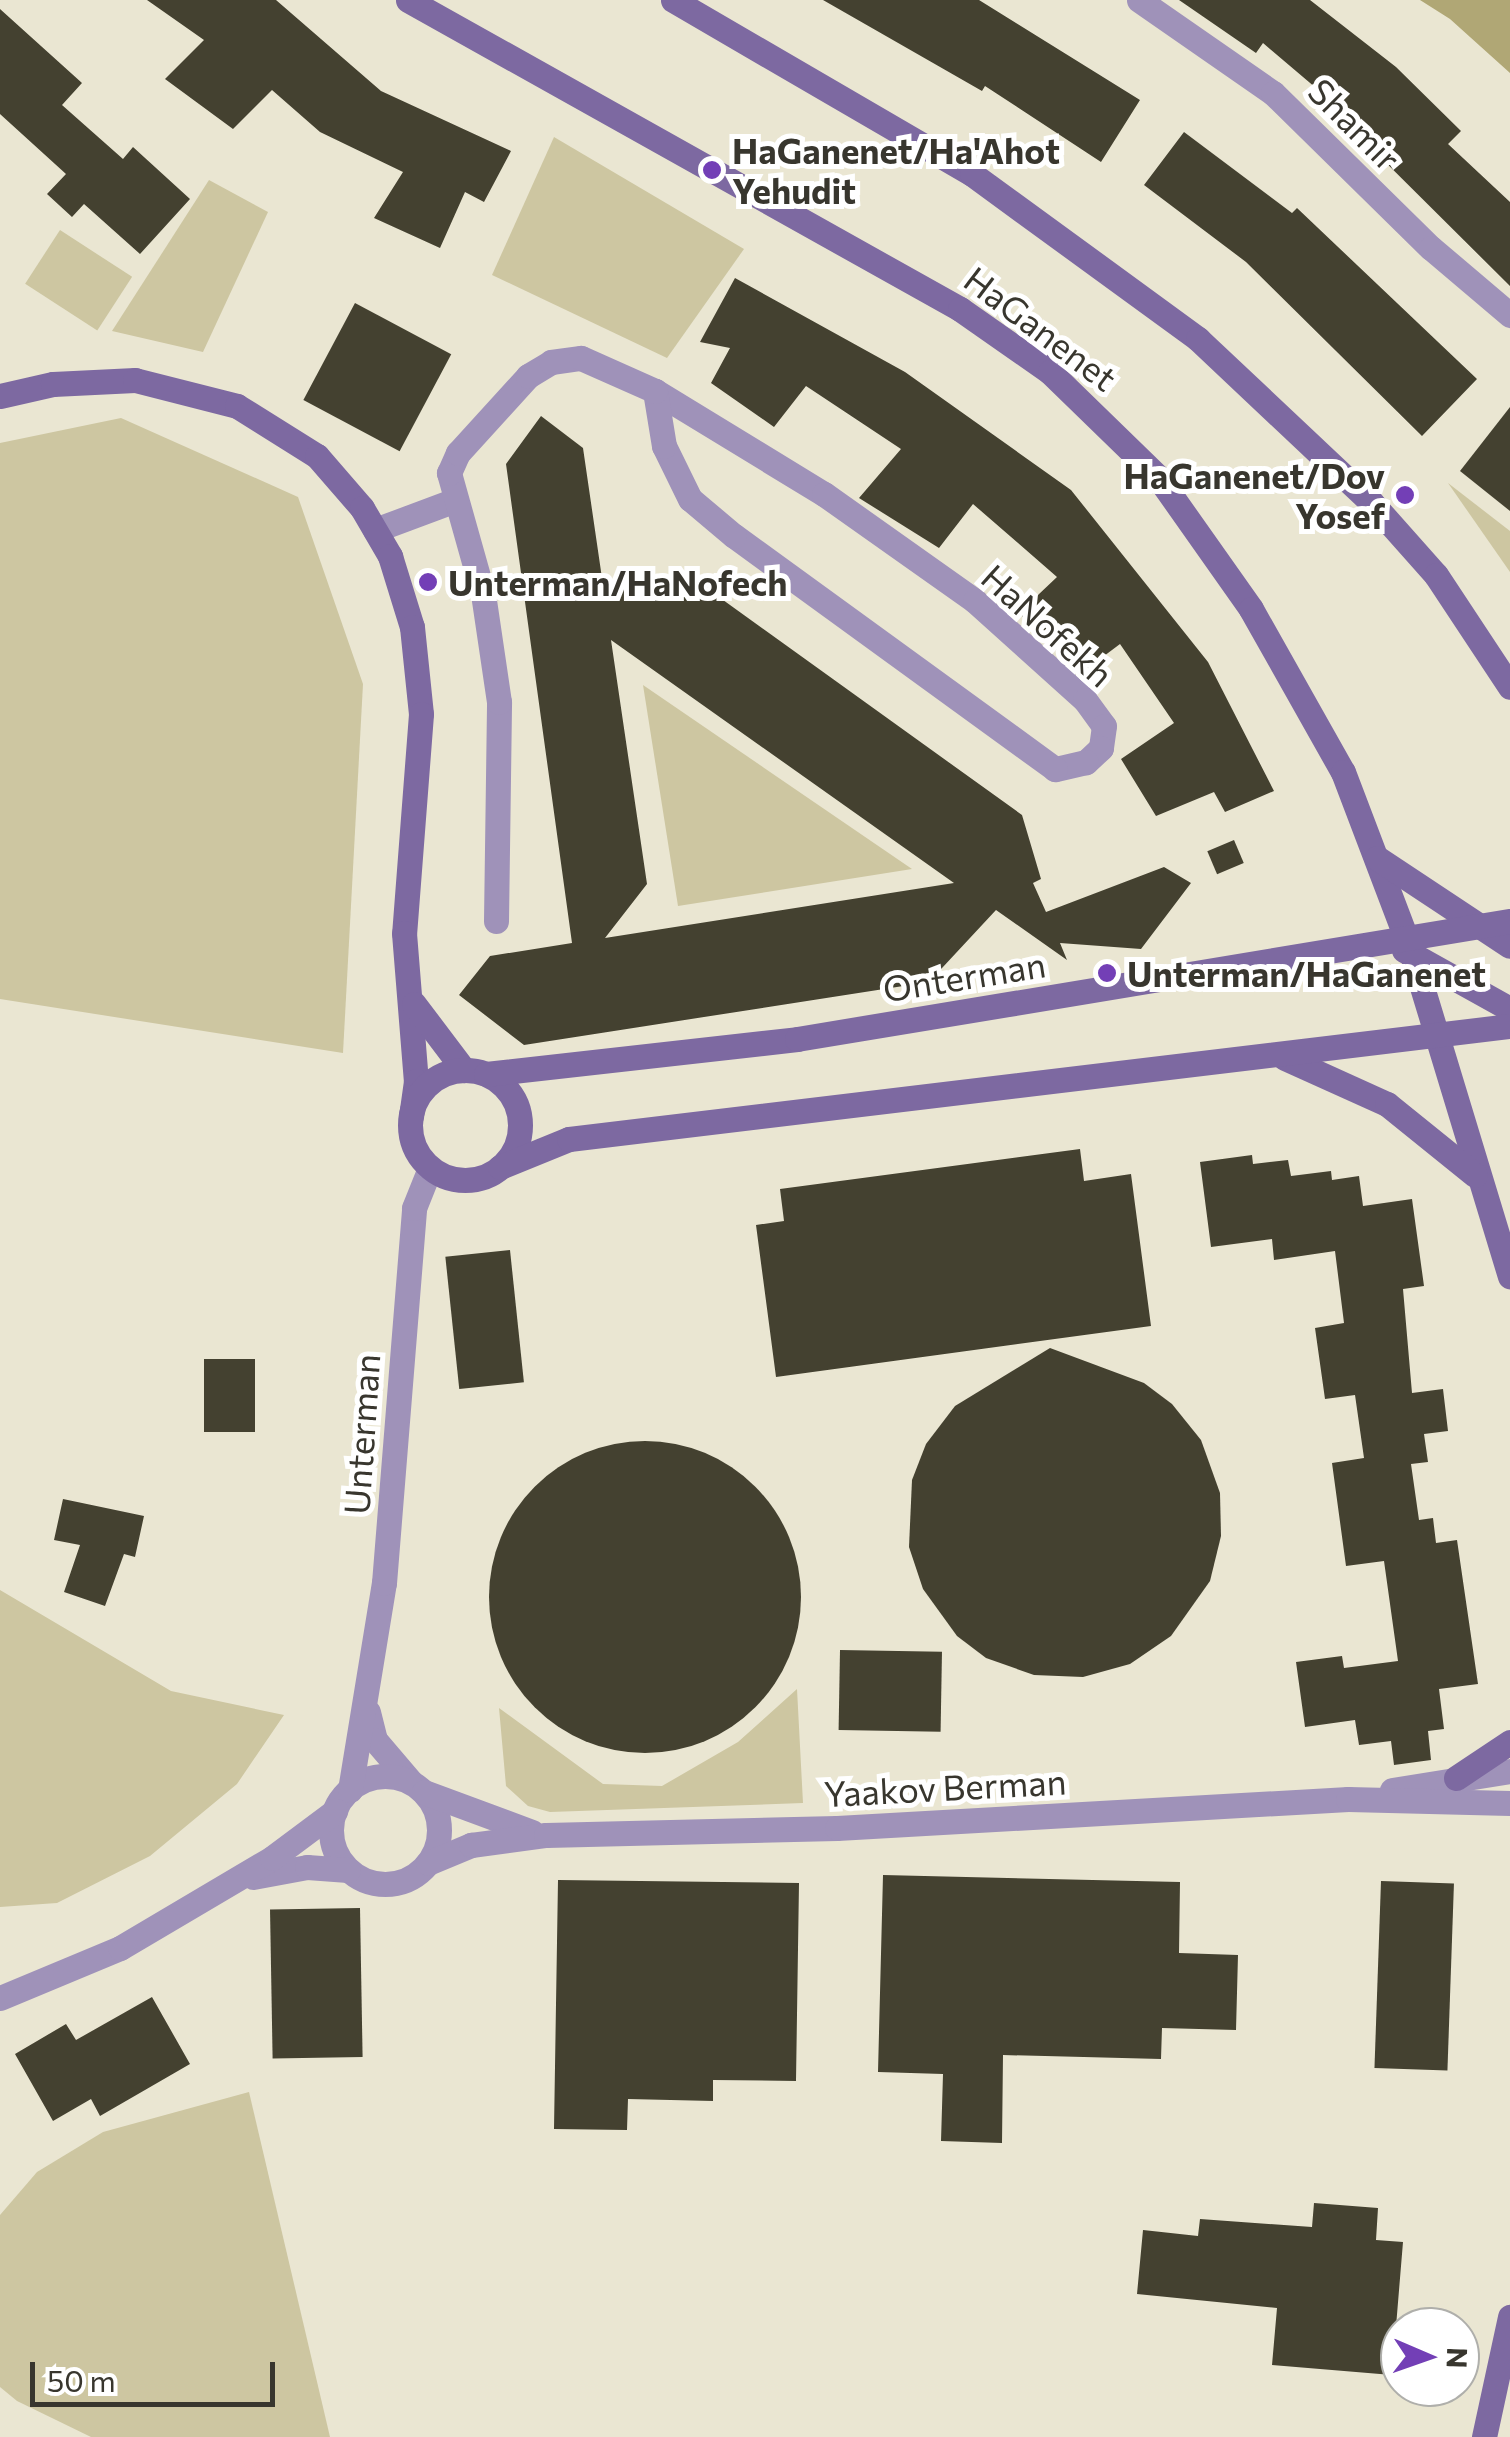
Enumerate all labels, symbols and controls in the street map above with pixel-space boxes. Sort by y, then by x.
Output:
street label: Shamir [1300,69,1410,179]
place label: HaGanenet/Ha'Ahot Yehudit [732,129,1060,211]
marker: HaGanenet/Ha'Ahot Yehudit [701,159,723,181]
street label: HaGanenet [957,257,1125,399]
place label: HaGanenet/Dov Yosef [1124,454,1385,536]
marker: HaGanenet/Dov Yosef [1394,484,1416,506]
street label: HaNofekh [974,555,1122,695]
place label: Unterman/HaNofech [448,561,787,603]
marker: Unterman/HaNofech [417,571,439,593]
street label: Onterman [880,942,1048,1010]
place label: Unterman/HaGanenet [1127,952,1486,994]
marker: Unterman/HaGanenet [1096,962,1118,984]
street label: Unterman [334,1352,388,1516]
street label: Yaakov Berman [823,1760,1067,1814]
north arrow [1380,2307,1480,2407]
scale bar [35,2342,280,2404]
text: N [1441,2347,1475,2369]
text: 50 m [47,2361,116,2398]

